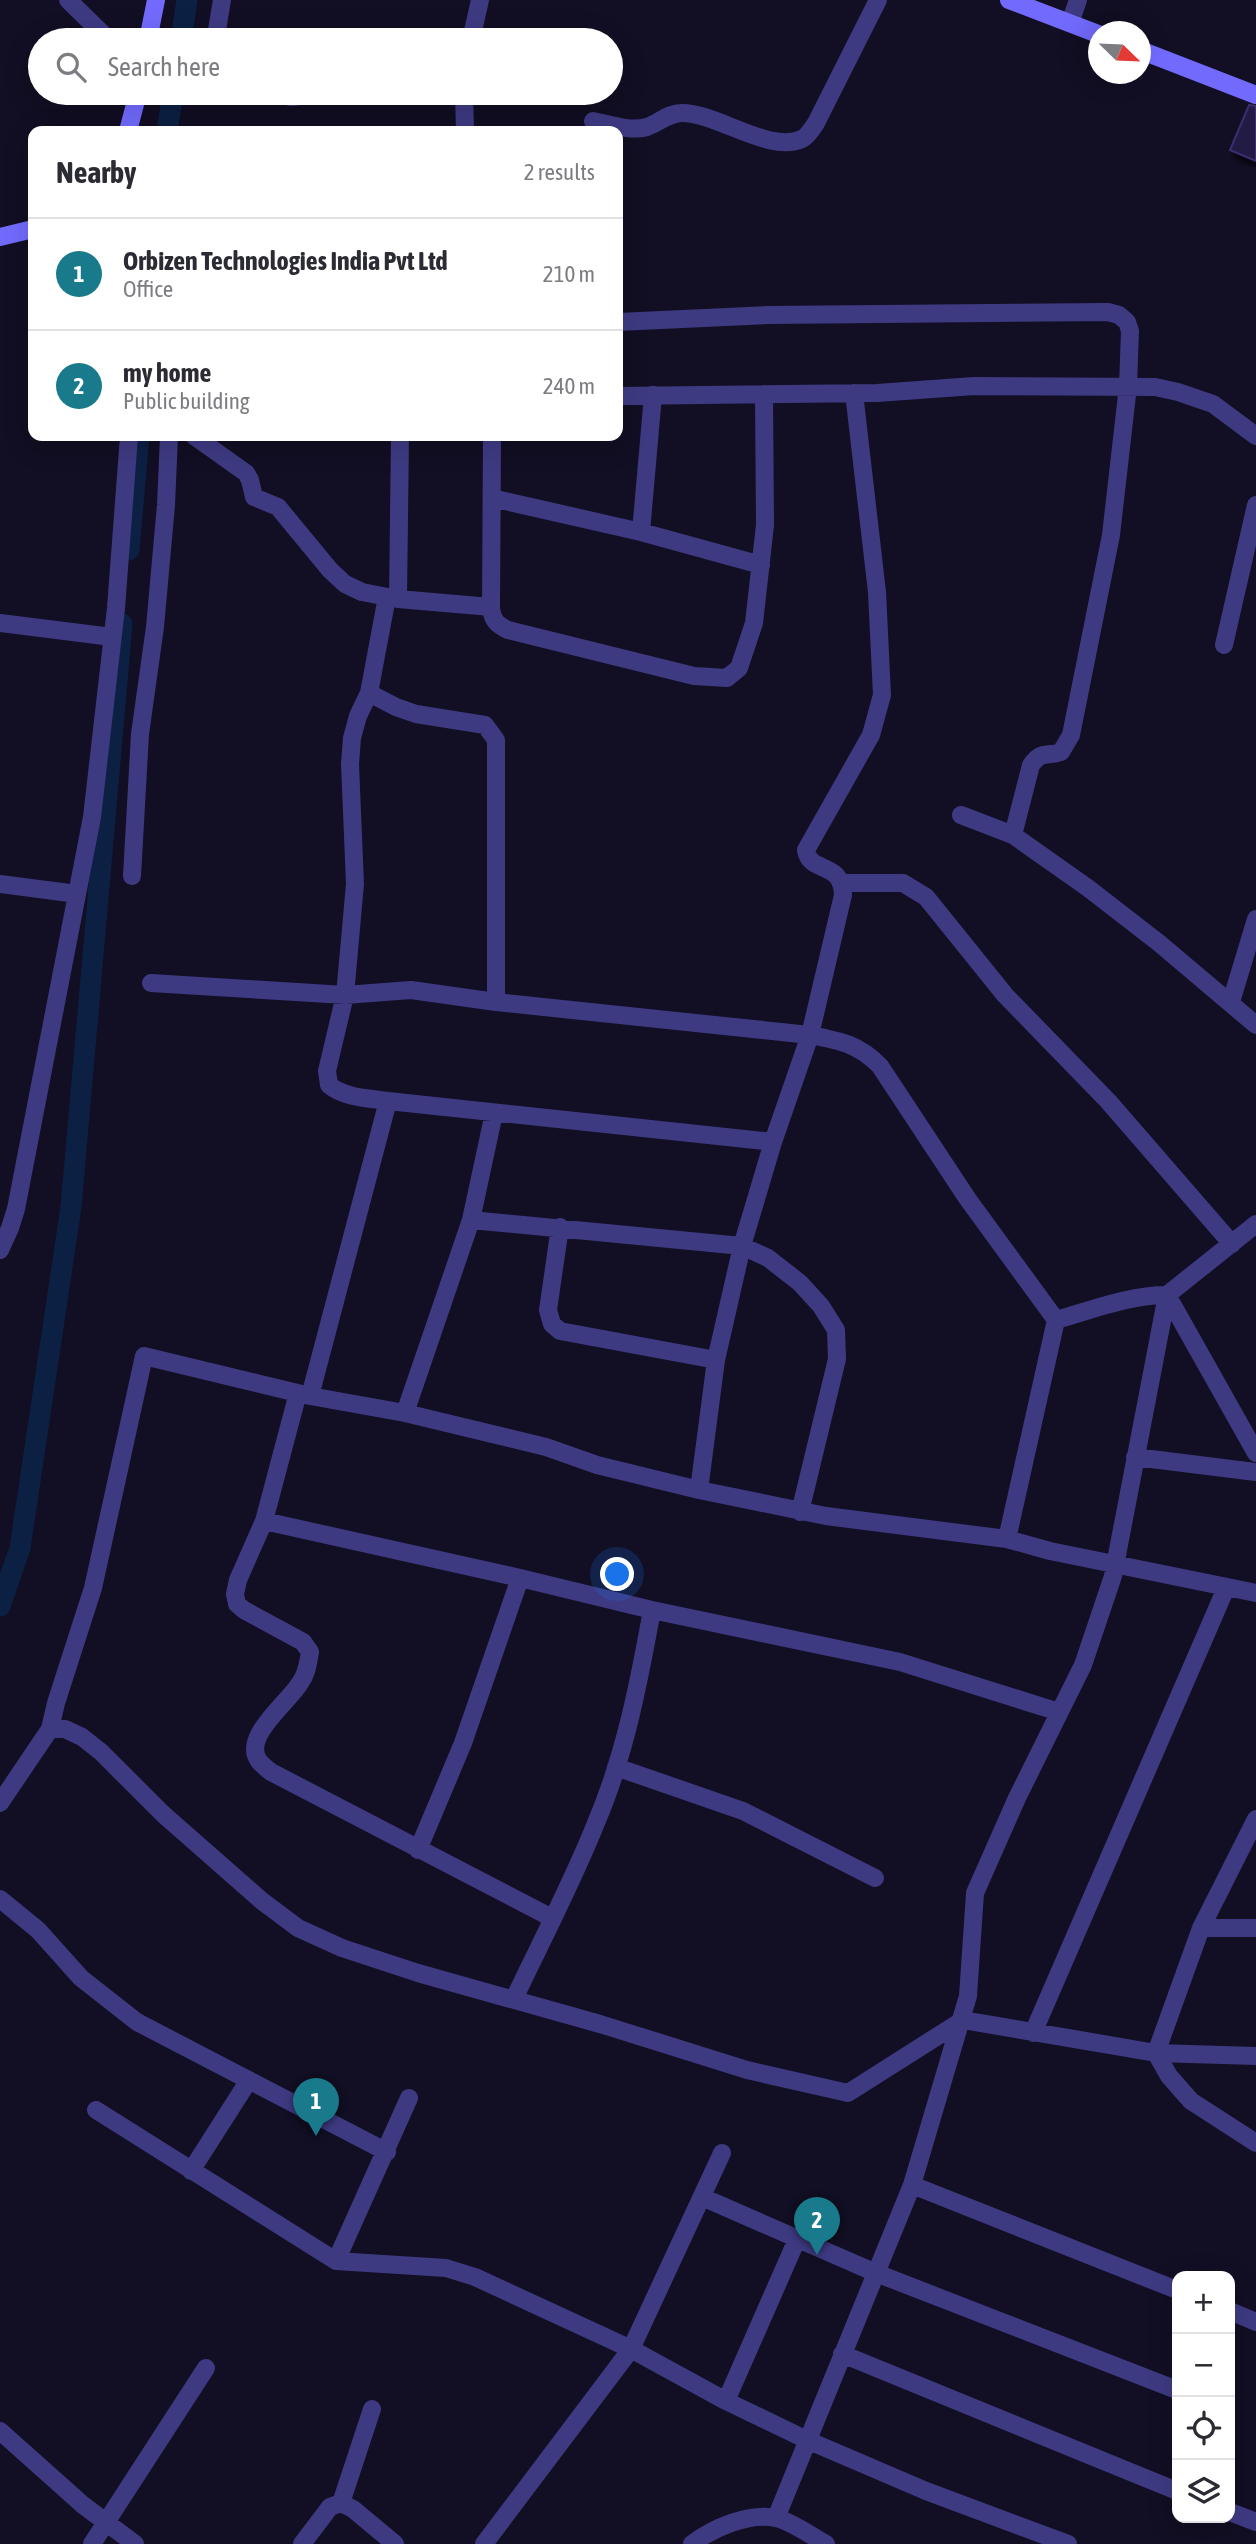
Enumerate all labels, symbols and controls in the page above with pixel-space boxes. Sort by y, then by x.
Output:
north arrow [1088,21,1151,84]
search box [28,28,623,105]
icon: search [52,48,90,86]
text: Search here [108,52,220,82]
text: Nearby [56,155,136,189]
text: 2 results [524,159,595,185]
text: Orbizen Technologies India Pvt Ltd [123,246,448,276]
text: 1 [74,261,84,287]
text: 210 m [543,261,595,287]
text: Office [123,276,173,302]
text: my home [123,358,211,388]
text: 2 [74,373,84,399]
text: 240 m [543,373,595,399]
text: Public building [123,388,250,414]
your location [600,1557,634,1591]
pin: 1 [293,2078,339,2136]
pin: 2 [794,2197,840,2255]
map controls [1172,2271,1235,2523]
button: + [1172,2271,1235,2334]
button: − [1172,2334,1235,2397]
button: locate [1172,2397,1235,2460]
button: layers [1172,2460,1235,2523]

